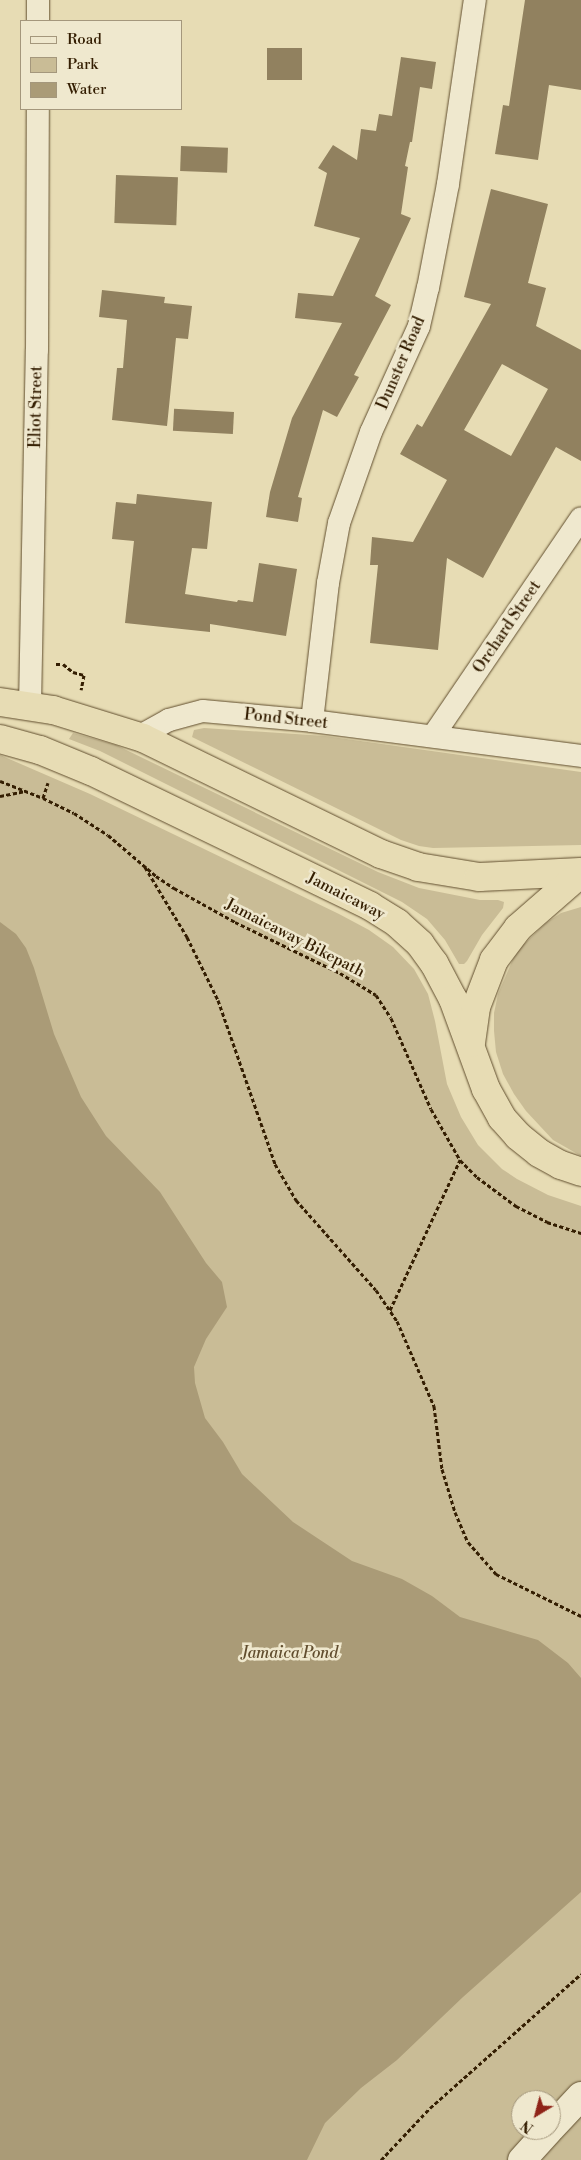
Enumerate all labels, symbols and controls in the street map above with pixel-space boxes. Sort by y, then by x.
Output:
legend [20,20,182,110]
text: Road [67,30,102,49]
text: Park [67,55,98,74]
text: Water [67,80,106,99]
street label: Dunster Road [373,314,429,412]
street label: Eliot Street [26,366,46,448]
street label: Orchard Street [469,577,545,677]
street label: Pond Street [243,705,329,733]
street label: Jamaicaway [304,868,388,924]
street label: Jamaicaway Bikepath [222,894,368,982]
park label: Jamaica Pond [242,1643,338,1663]
north arrow [511,2090,561,2140]
text: N [518,2116,537,2137]

